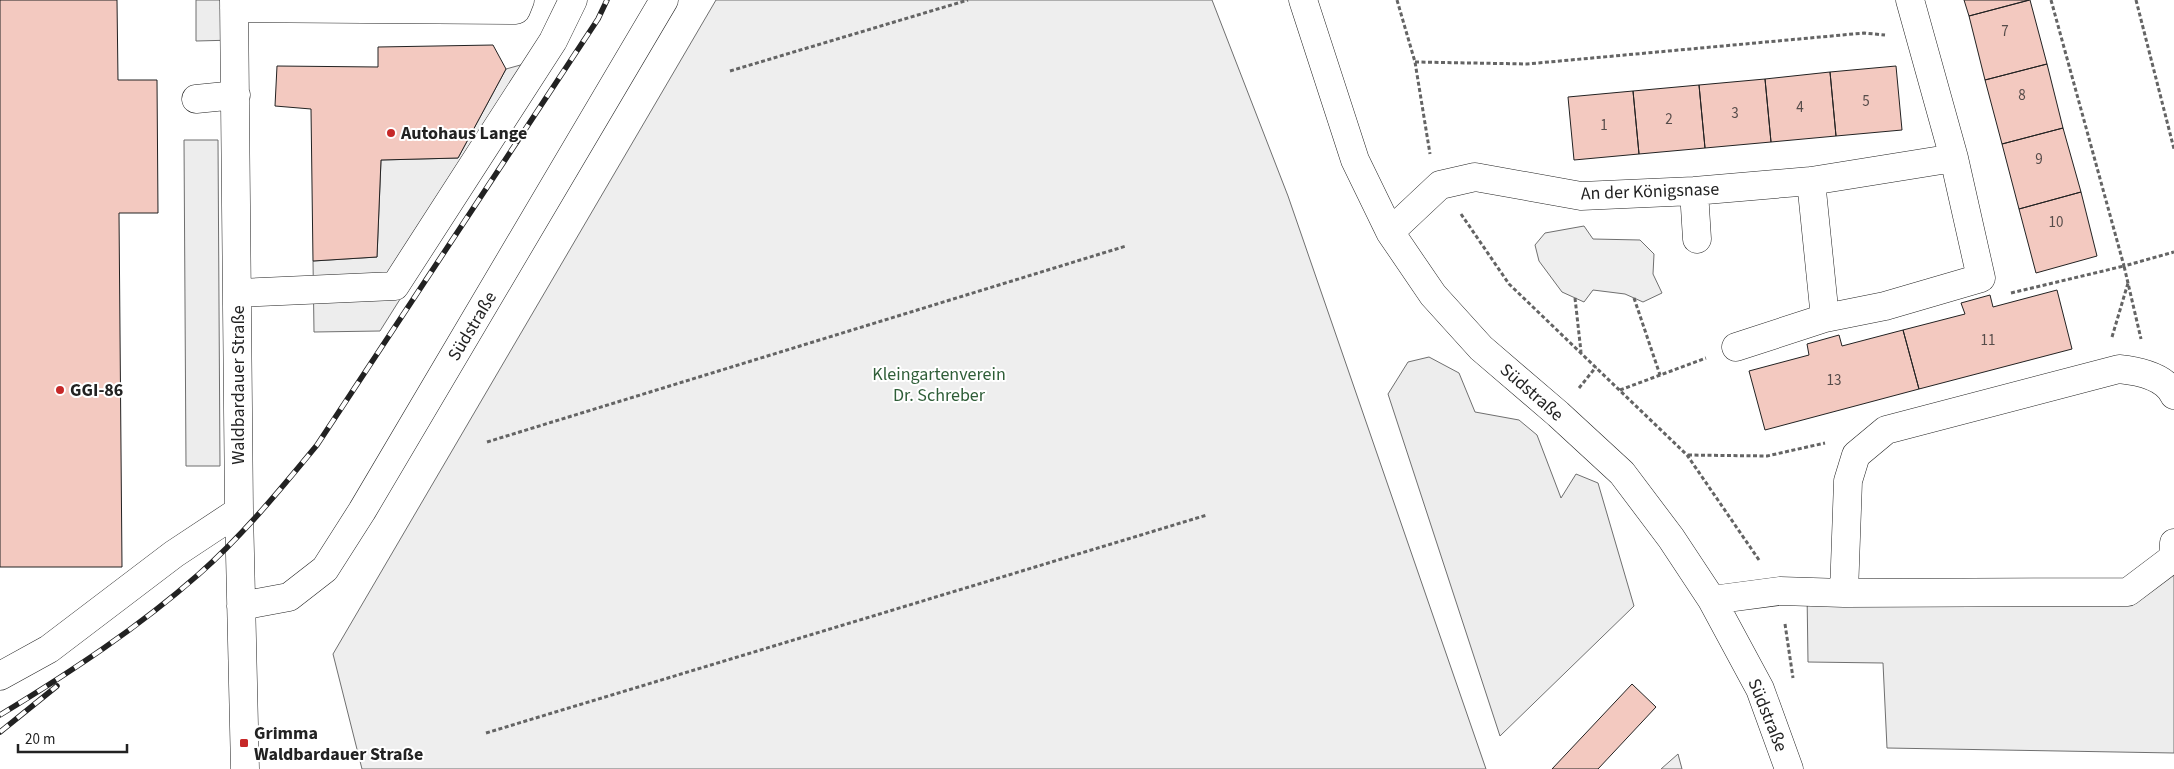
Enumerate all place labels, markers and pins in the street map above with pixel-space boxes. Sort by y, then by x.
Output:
place label: Autohaus Lange [400,121,527,146]
marker: Autohaus Lange [385,127,397,139]
place label: GGI-86 [70,378,123,403]
marker: GGI-86 [54,384,66,396]
place label: Grimma Waldbardauer Straße [254,721,423,767]
marker: Grimma Waldbardauer Straße [238,737,250,749]

